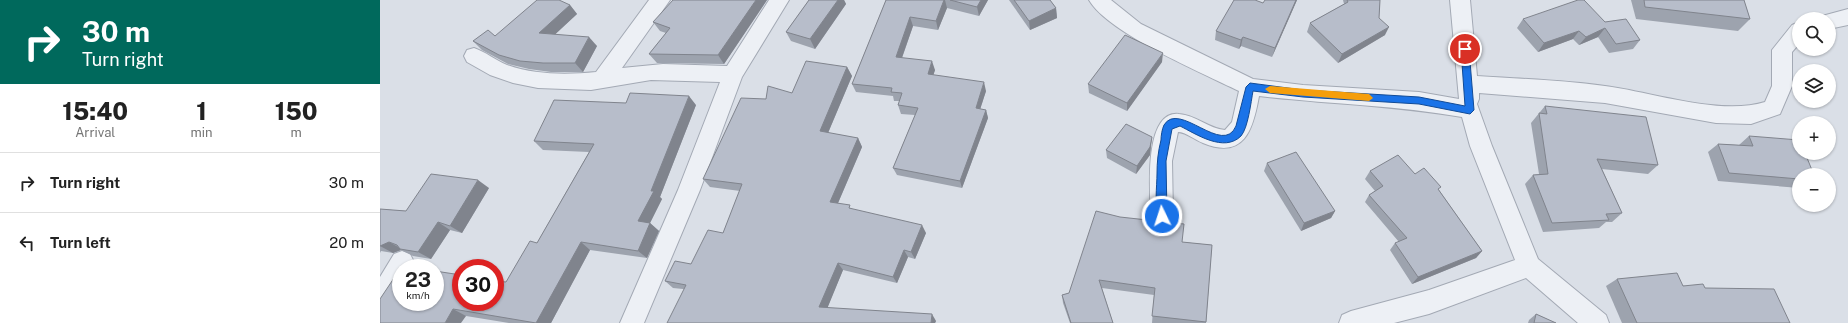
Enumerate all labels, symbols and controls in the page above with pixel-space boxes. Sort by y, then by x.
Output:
map controls [1792,12,1836,212]
button: search [1792,12,1836,56]
text: 30 m [82,15,150,48]
icon: right [16,16,68,68]
pin [1448,32,1482,66]
icon: arrive [1454,38,1476,60]
text: Turn right [82,49,164,70]
button: layers [1792,64,1836,108]
text: 15:40 [62,97,128,125]
text: 1 [196,97,207,125]
text: 150 [275,97,318,125]
button: + [1792,116,1836,160]
text: Arrival [75,125,115,140]
text: min [190,125,213,140]
text: m [291,125,302,140]
button: − [1792,168,1836,212]
icon: right [16,172,38,194]
text: Turn right [50,174,120,191]
text: 30 m [329,174,364,191]
position arrow [1141,195,1183,237]
icon: left [16,232,38,254]
text: Turn left [50,234,111,251]
text: 20 m [329,234,364,251]
speed limit sign: 30 [452,259,504,311]
text: 23 [405,268,431,292]
text: km/h [406,289,430,301]

